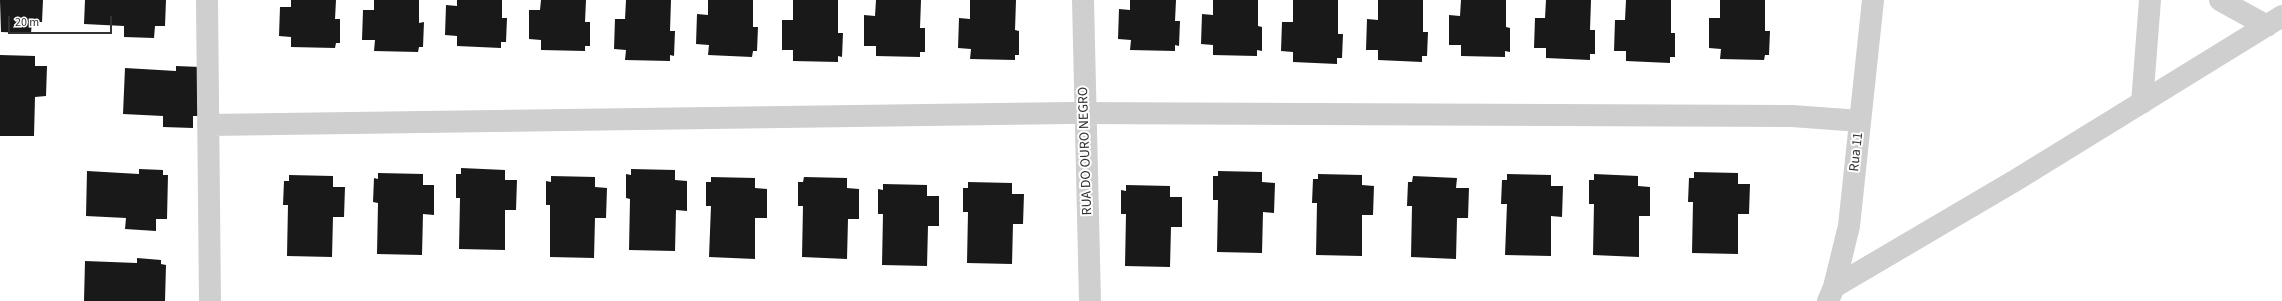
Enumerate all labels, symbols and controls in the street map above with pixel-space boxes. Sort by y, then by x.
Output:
scale bar [10,8,114,34]
text: 20 m [15,14,39,31]
street label: RUA DO OURO NEGRO [1075,86,1097,216]
street label: Rua 11 [1847,132,1867,172]

